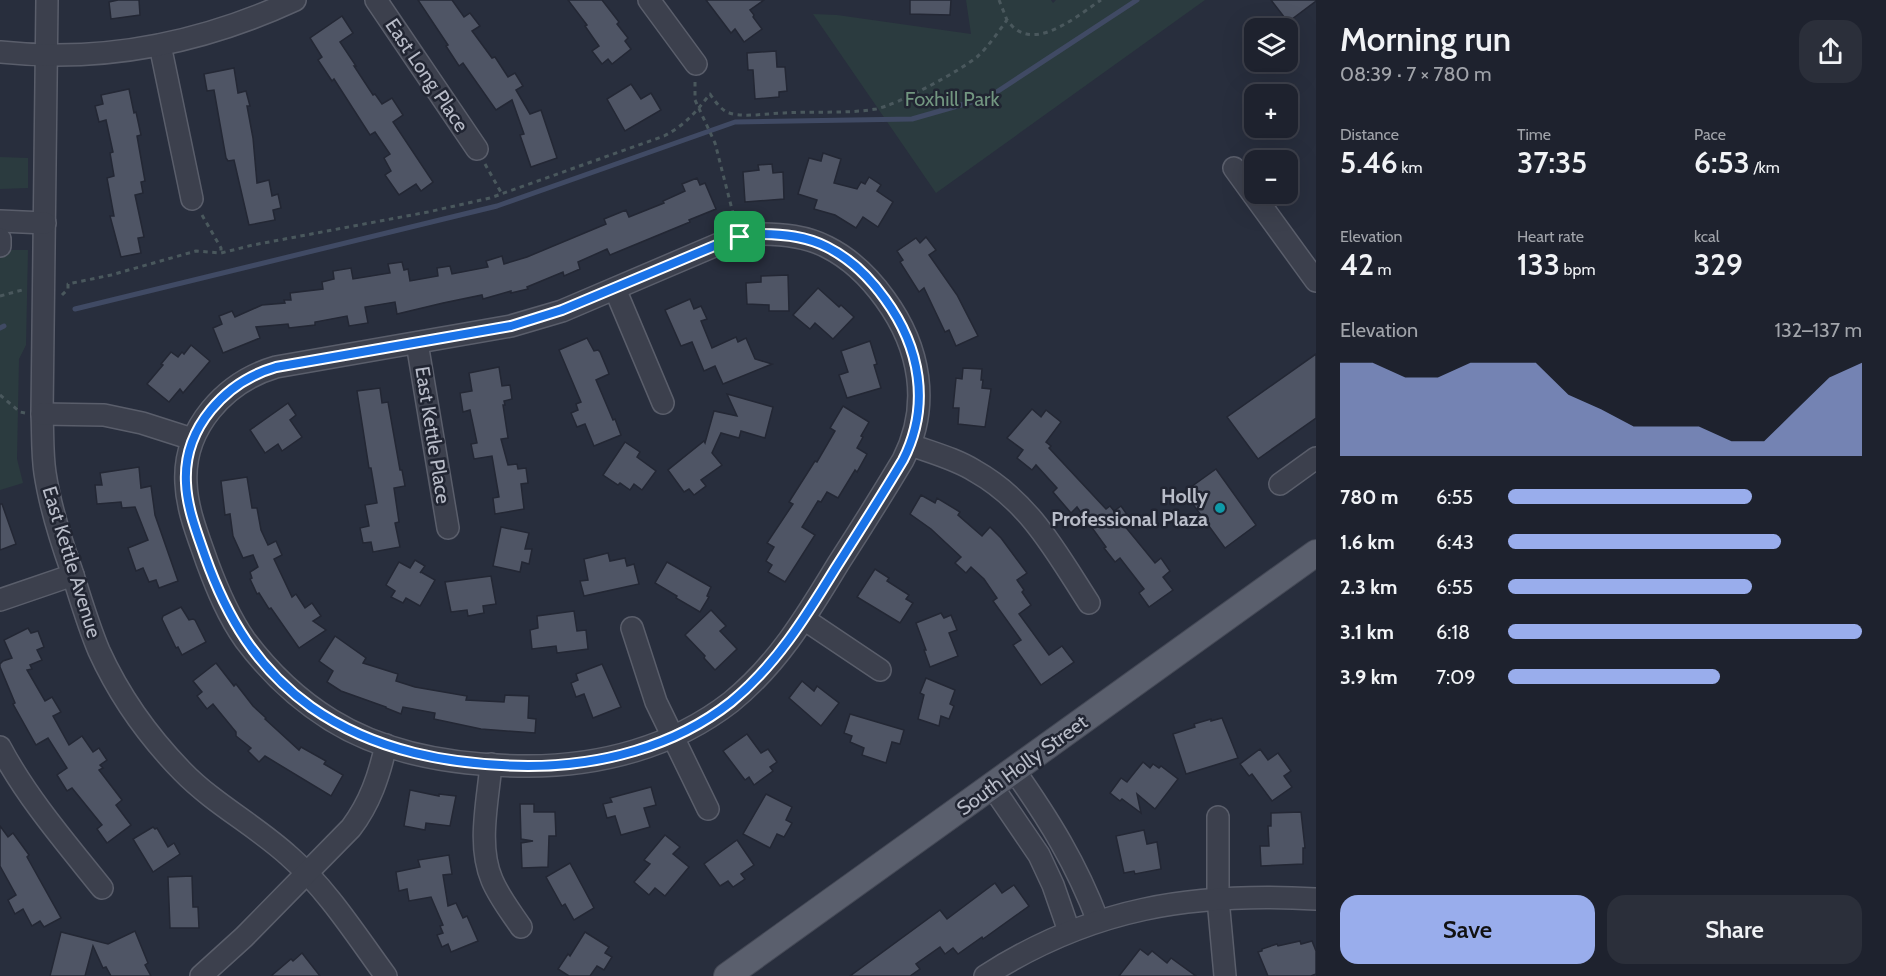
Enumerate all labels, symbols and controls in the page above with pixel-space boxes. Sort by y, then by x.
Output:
street label: East Long Place [380,14,474,136]
map controls [1244,18,1298,204]
button: layers [1244,18,1298,72]
text: Morning run [1340,19,1511,59]
button: share [1799,20,1862,83]
text: 08:39 · 7 × 780 m [1340,62,1492,86]
button: + [1244,84,1298,138]
park label: Foxhill Park [905,87,999,111]
text: Distance [1340,125,1399,144]
text: Time [1517,125,1551,144]
text: Pace [1694,125,1726,144]
text: 5.46 [1340,144,1398,181]
text: 37:35 [1517,144,1587,181]
text: 6:53 [1694,144,1750,181]
button: − [1244,150,1298,204]
text: km [1398,158,1423,177]
text: /km [1750,158,1780,177]
pin [714,211,765,262]
icon: arrive [723,220,756,253]
text: Elevation [1340,227,1403,246]
text: Heart rate [1517,227,1584,246]
text: kcal [1694,227,1720,246]
text: 42 [1340,246,1374,283]
text: 133 [1517,246,1560,283]
text: 329 [1694,246,1743,283]
text: m [1374,260,1392,279]
text: bpm [1560,260,1595,279]
text: Elevation [1340,318,1418,342]
text: 132–137 m [1774,318,1862,342]
street label: East Kettle Place [410,365,456,505]
street label: East Kettle Avenue [38,483,106,641]
place label: Holly Professional Plaza [1051,484,1208,531]
text: 780 m [1340,485,1398,509]
text: 6:55 [1436,485,1473,509]
marker: Holly Professional Plaza [1213,501,1227,515]
text: 1.6 km [1340,530,1395,554]
text: 6:43 [1436,530,1474,554]
text: 2.3 km [1340,575,1397,599]
text: 6:55 [1436,575,1473,599]
text: 3.1 km [1340,620,1394,644]
text: 6:18 [1436,620,1470,644]
text: 3.9 km [1340,665,1398,689]
text: 7:09 [1436,665,1476,689]
street label: South Holly Street [952,709,1092,820]
button: Save [1340,895,1595,964]
button: Share [1607,895,1862,964]

